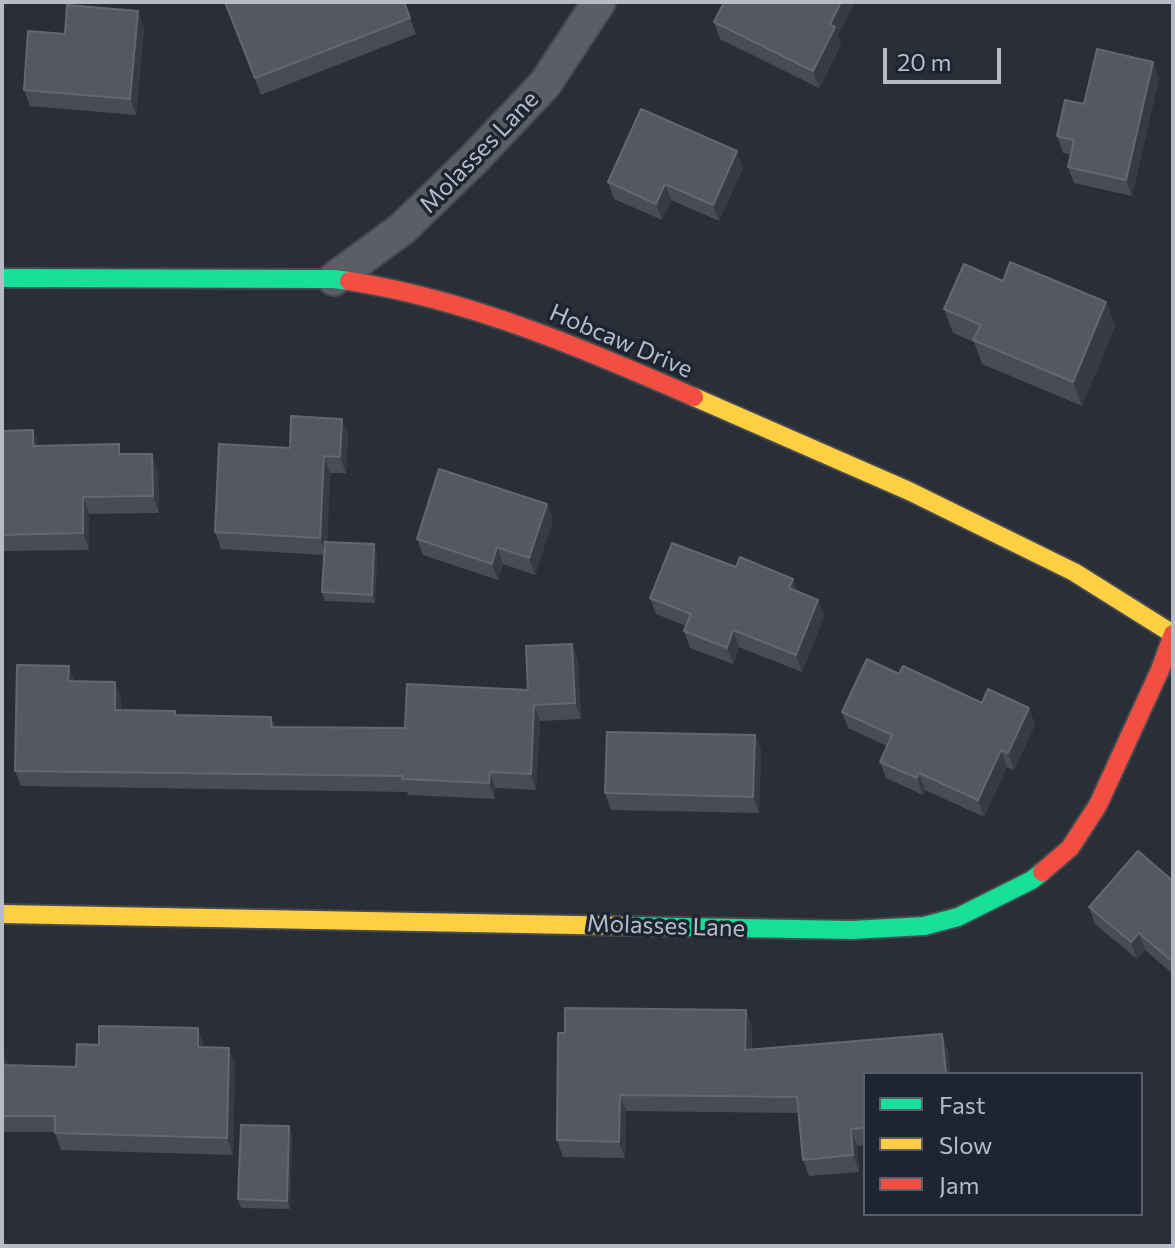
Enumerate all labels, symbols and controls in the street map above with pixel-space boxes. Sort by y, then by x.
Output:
scale bar [887,32,1005,82]
text: 20 m [897,47,951,76]
street label: Molasses Lane [414,85,544,219]
street label: Hobcaw Drive [545,298,697,384]
street label: Molasses Lane [586,909,746,943]
legend [863,1072,1143,1216]
text: Fast [939,1090,986,1119]
text: Slow [939,1130,992,1159]
text: Jam [939,1170,979,1199]

